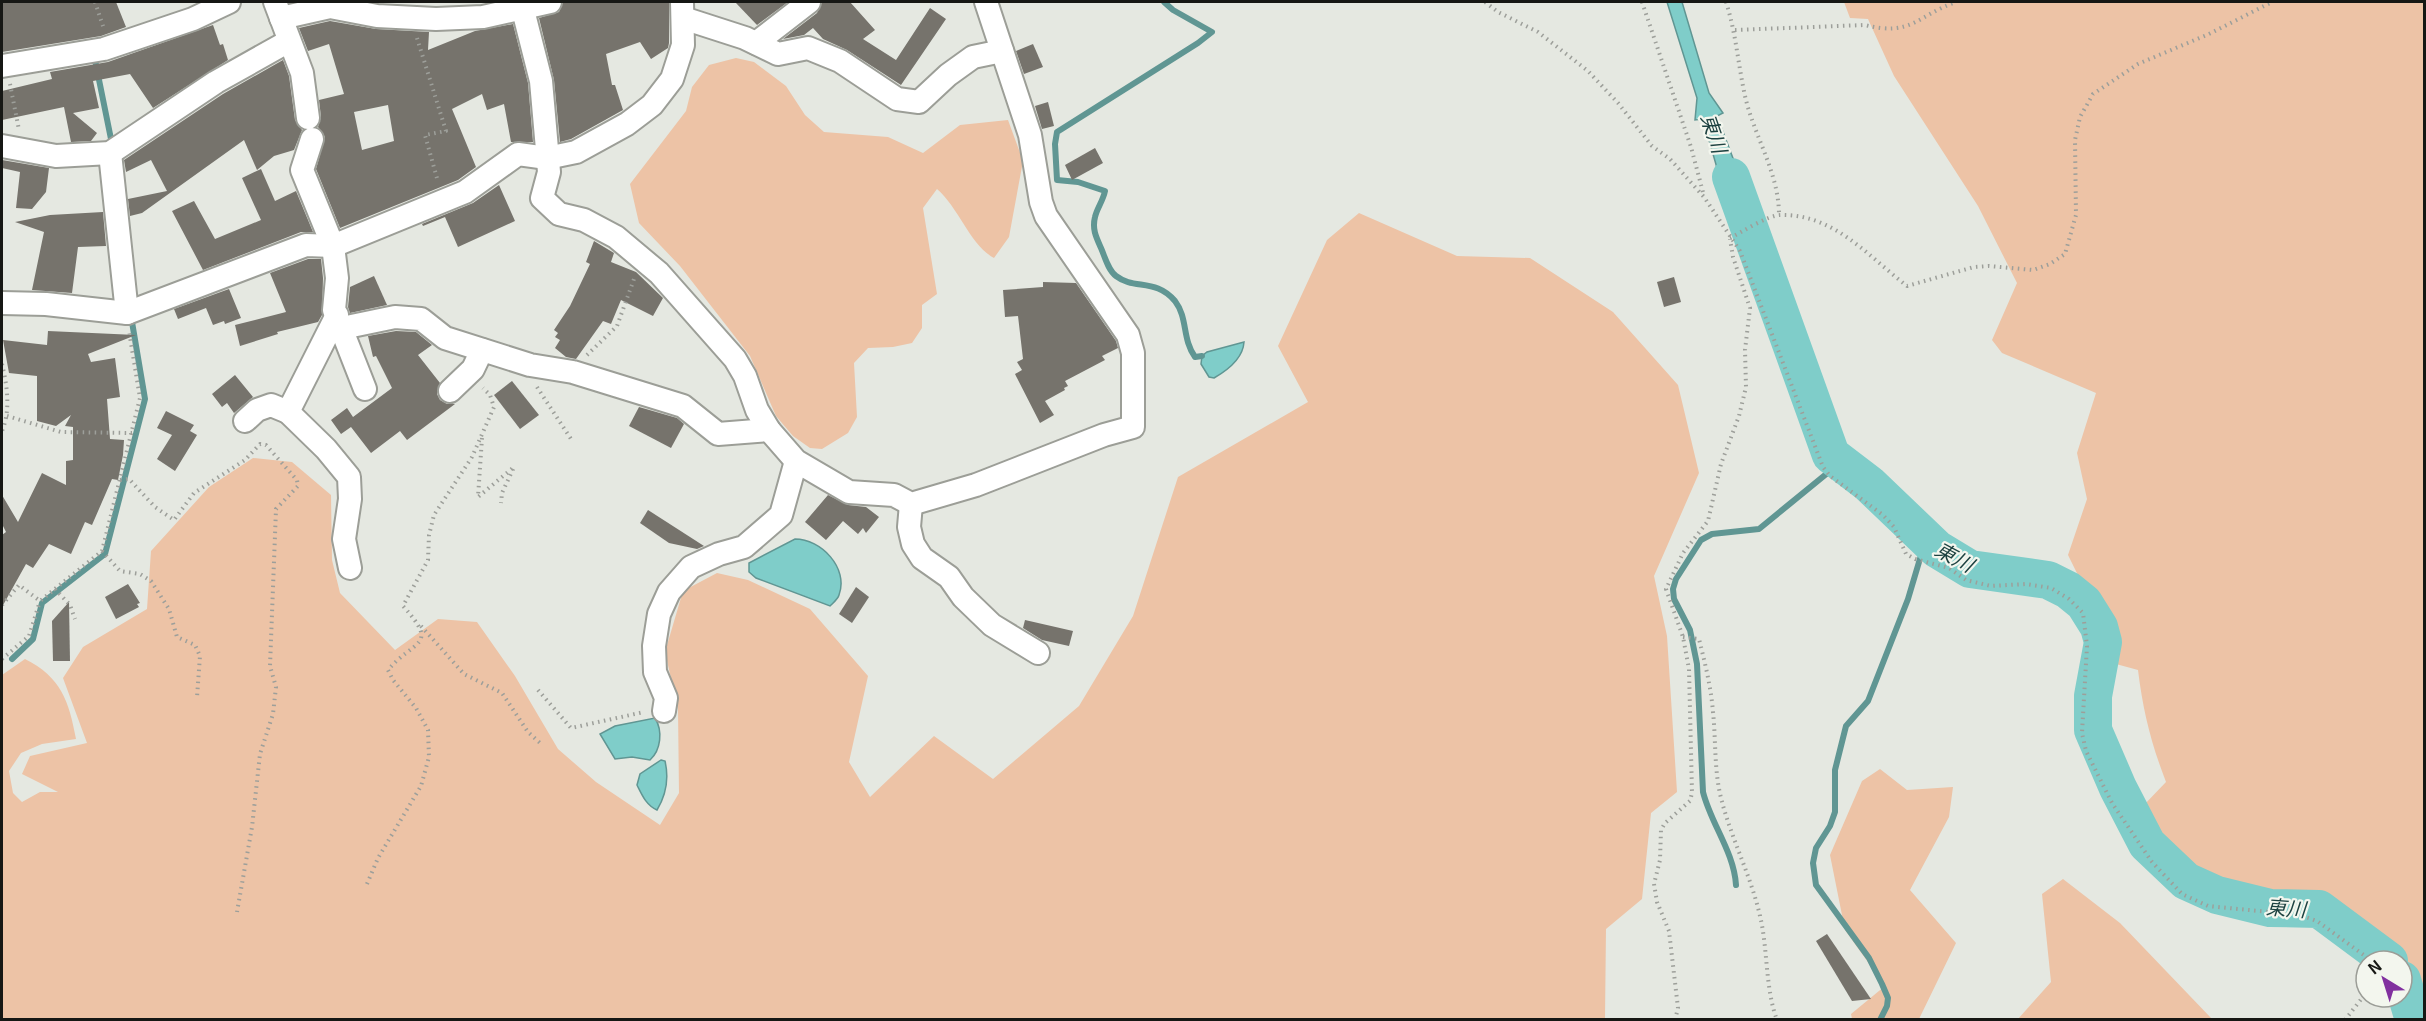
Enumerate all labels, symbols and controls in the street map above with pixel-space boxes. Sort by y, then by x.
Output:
water label: 東川 [1695,109,1736,159]
water label: 東川 [1931,534,1981,579]
water label: 東川 [2265,891,2309,923]
north arrow [2354,949,2414,1009]
text: N [2362,953,2386,980]

